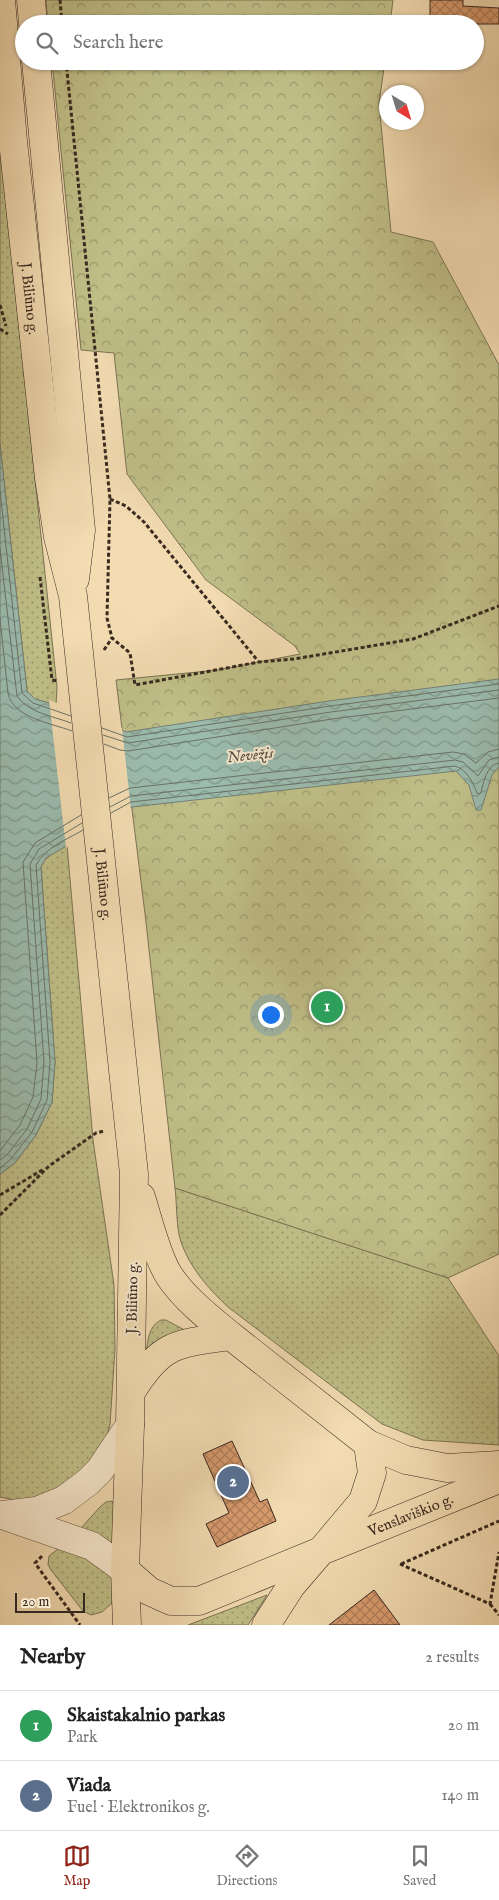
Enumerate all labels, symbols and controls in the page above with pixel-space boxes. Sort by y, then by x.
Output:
search box [15,15,484,70]
icon: search [33,29,61,57]
text: Search here [73,31,164,55]
north arrow [379,85,424,130]
street label: J. Biliūno g. [16,260,43,336]
water label: Nevėžis [226,744,275,768]
street label: J. Biliūno g. [89,845,116,922]
pin: 1 [311,988,343,1026]
your location [258,1002,284,1028]
street label: J. Biliūno g. [122,1262,143,1336]
pin: 2 [217,1463,249,1501]
street label: Venslaviškio g. [364,1490,456,1541]
scale bar [15,1590,85,1613]
text: 20 m [22,1593,49,1611]
text: Nearby [20,1644,85,1671]
text: 2 results [425,1648,479,1668]
text: Skaistakalnio parkas [67,1704,225,1728]
text: 1 [33,1716,39,1736]
text: 20 m [448,1716,479,1736]
text: Park [67,1728,97,1748]
text: Viada [67,1774,111,1798]
text: 2 [32,1786,40,1806]
text: 140 m [441,1786,479,1806]
text: Fuel · Elektronikos g. [67,1798,210,1818]
tab: Map [63,1842,91,1890]
tab: Directions [216,1842,277,1890]
tab: Saved [403,1842,436,1890]

